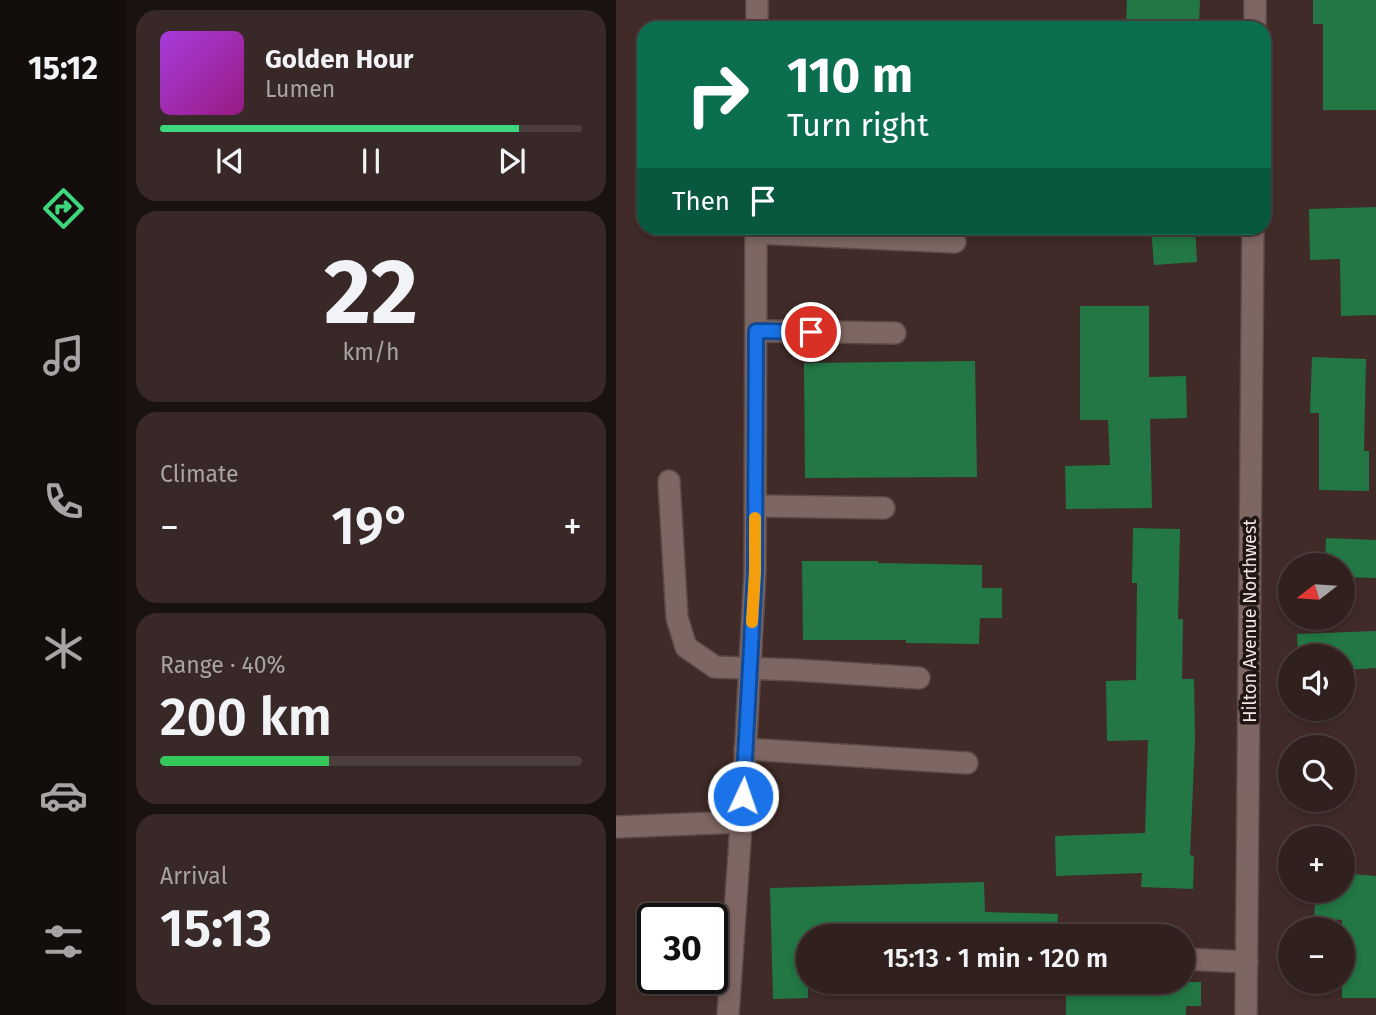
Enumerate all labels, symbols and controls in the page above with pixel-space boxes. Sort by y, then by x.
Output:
text: Golden Hour [265,44,413,75]
text: 110 m [787,46,913,105]
text: 15:12 [28,49,98,87]
icon: right [672,49,763,140]
text: Lumen [265,75,335,103]
text: Turn right [787,106,929,144]
icon: previous [211,142,249,180]
icon: pause [352,142,390,180]
icon: next [493,142,531,180]
icon: arrive [744,182,782,220]
icon: directions [39,184,88,233]
text: Then [672,186,730,217]
text: 22 [324,238,418,347]
pin [781,302,841,362]
icon: arrive [792,313,830,351]
icon: music [39,331,88,380]
text: km/h [343,338,399,366]
text: Climate [160,460,239,488]
icon: phone [39,477,88,526]
text: 19° [331,495,411,558]
text: − [160,504,179,550]
text: + [563,504,582,550]
street label: Hilton Avenue Northwest [1239,519,1261,723]
north arrow [1278,553,1354,630]
map controls [1278,553,1355,994]
icon: climate [39,624,88,673]
button: sound [1278,644,1355,721]
text: Range · 40% [160,651,286,679]
text: 200 km [160,686,332,749]
button: search [1278,735,1355,812]
position arrow [706,759,780,833]
icon: car [39,771,88,820]
button: + [1278,826,1355,903]
text: Arrival [160,862,227,890]
text: 15:13 [160,897,272,960]
speed limit sign: 30 [637,903,728,994]
icon: filters [39,917,88,966]
button: − [1278,917,1355,994]
text: 15:13 · 1 min · 120 m [883,943,1108,974]

